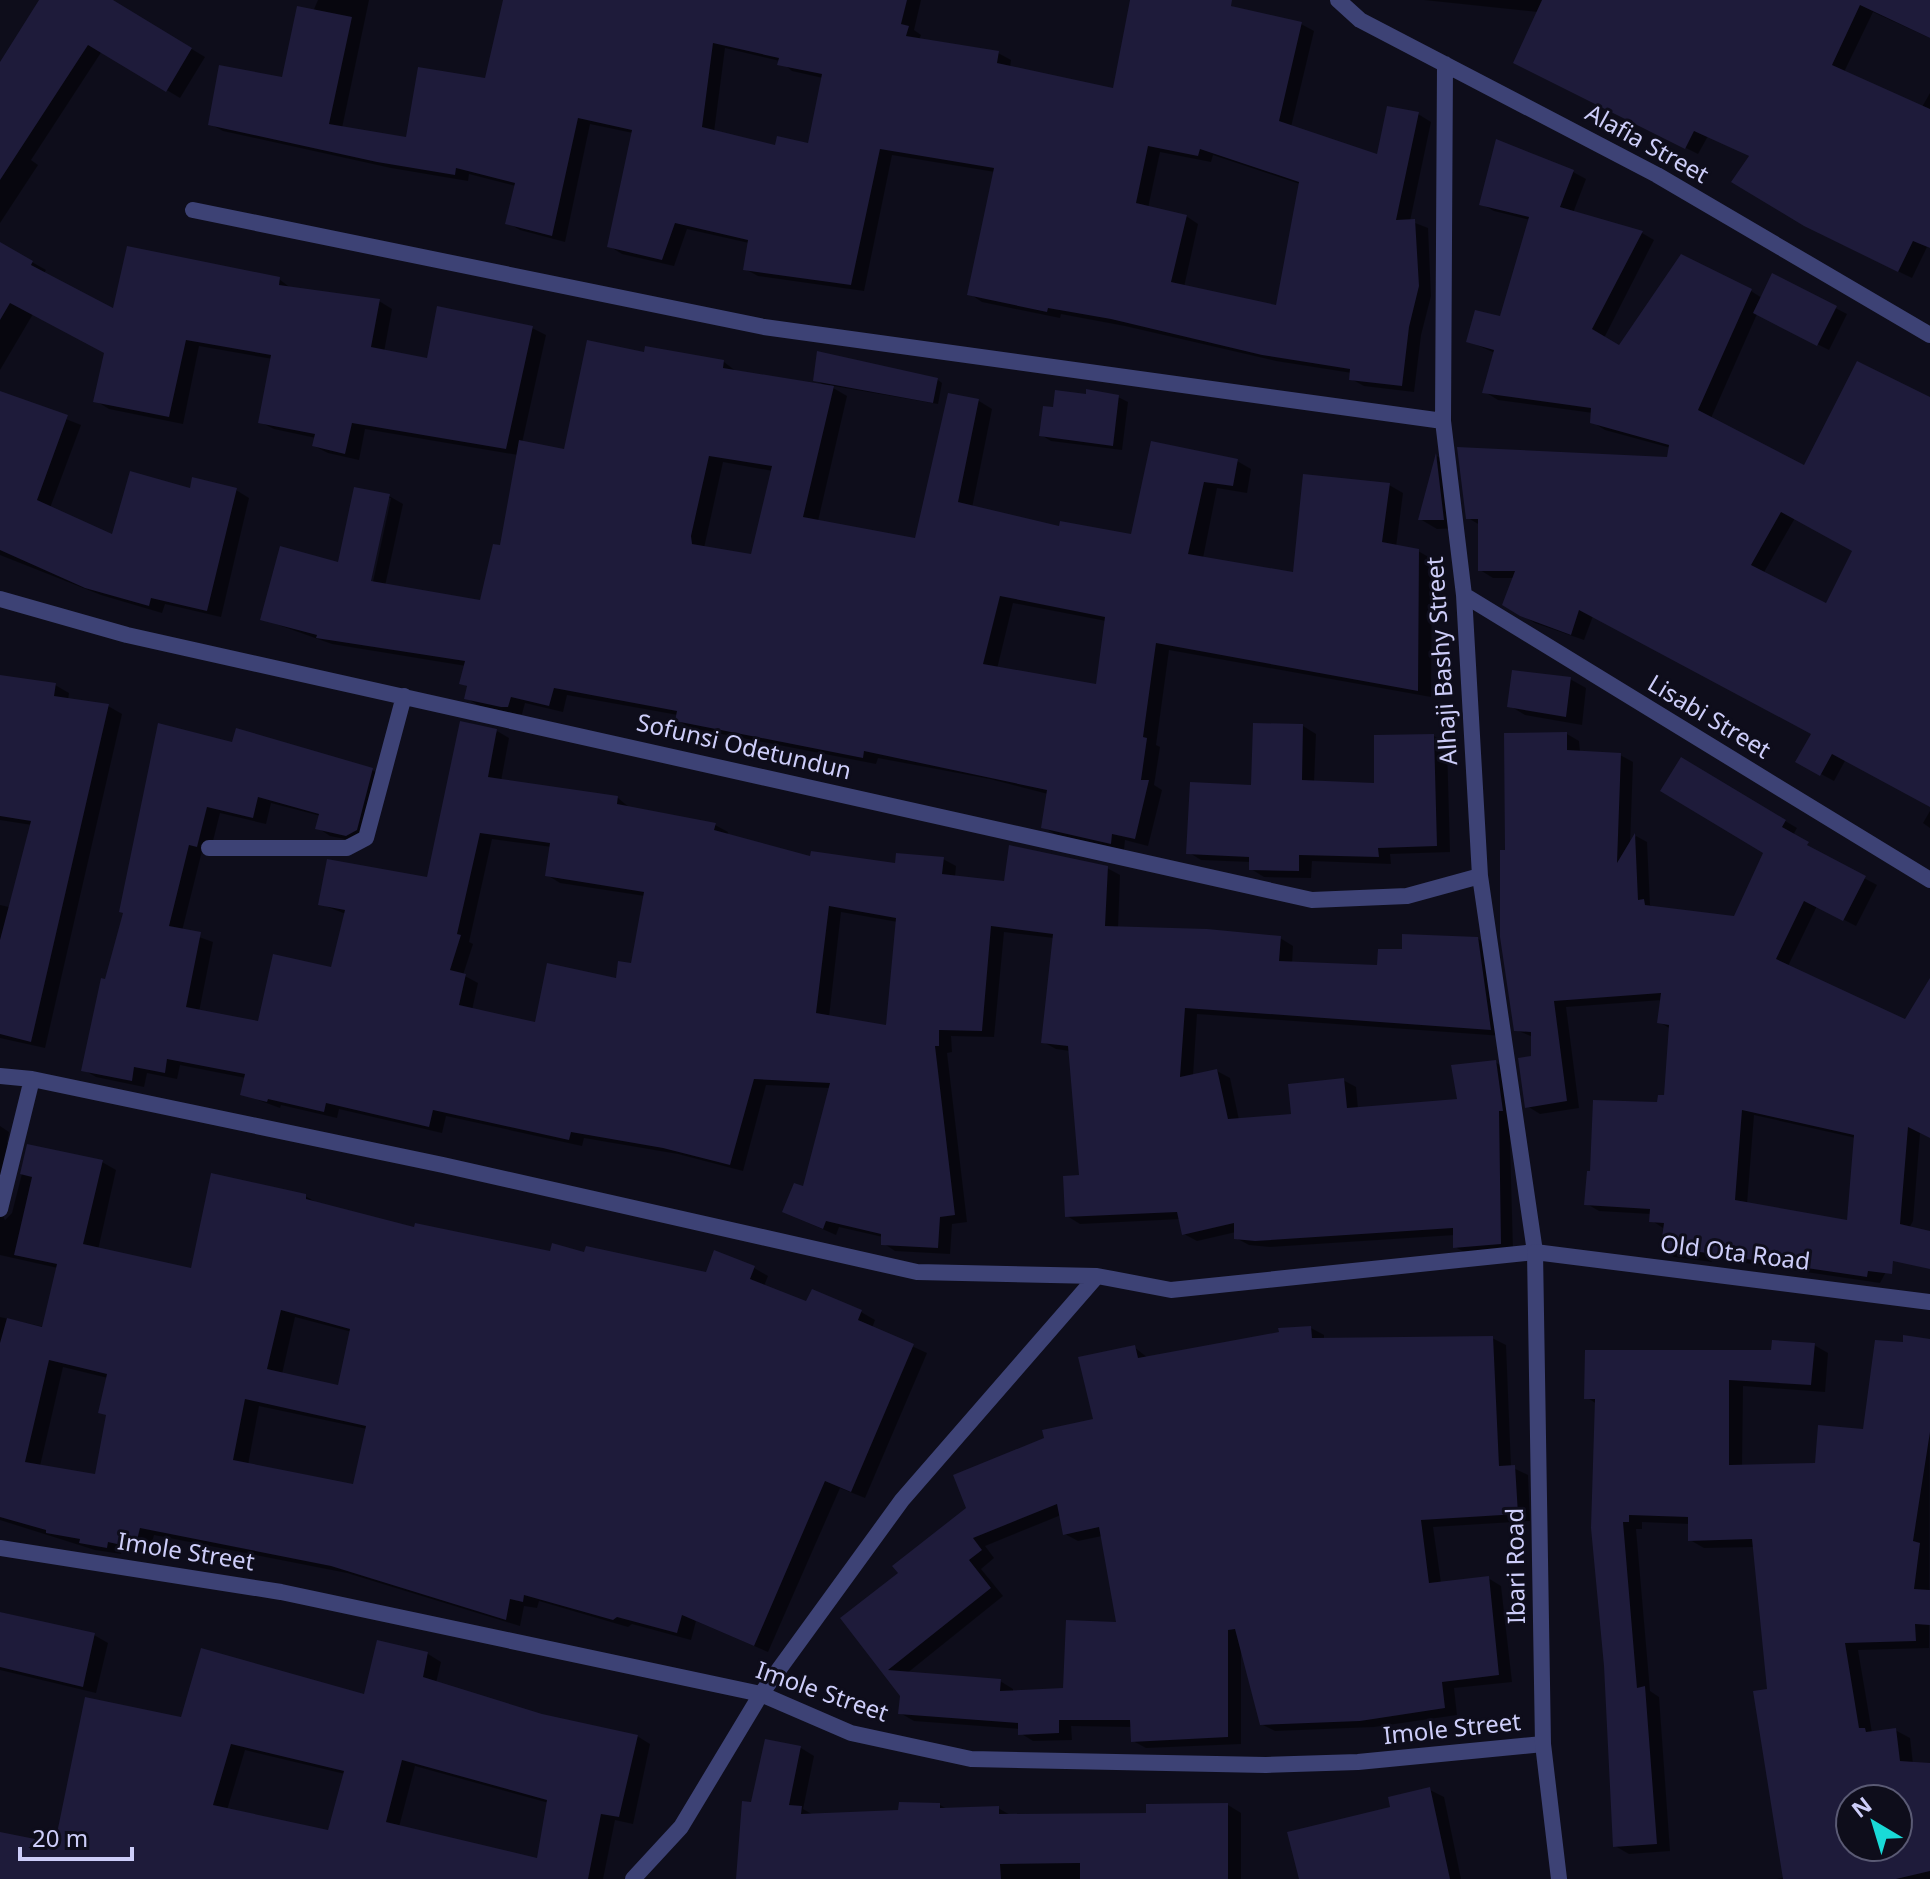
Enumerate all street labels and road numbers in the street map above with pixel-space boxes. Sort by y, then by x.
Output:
street label: Alafia Street [1580,95,1716,190]
street label: Alhaji Bashy Street [1417,555,1464,767]
street label: Lisabi Street [1642,666,1778,766]
street label: Sofunsi Odetundun [634,705,855,786]
street label: Old Ota Road [1658,1226,1812,1277]
street label: Ibari Road [1497,1508,1532,1625]
street label: Imole Street [115,1523,257,1578]
street label: Imole Street [752,1653,893,1729]
street label: Imole Street [1381,1704,1523,1751]

